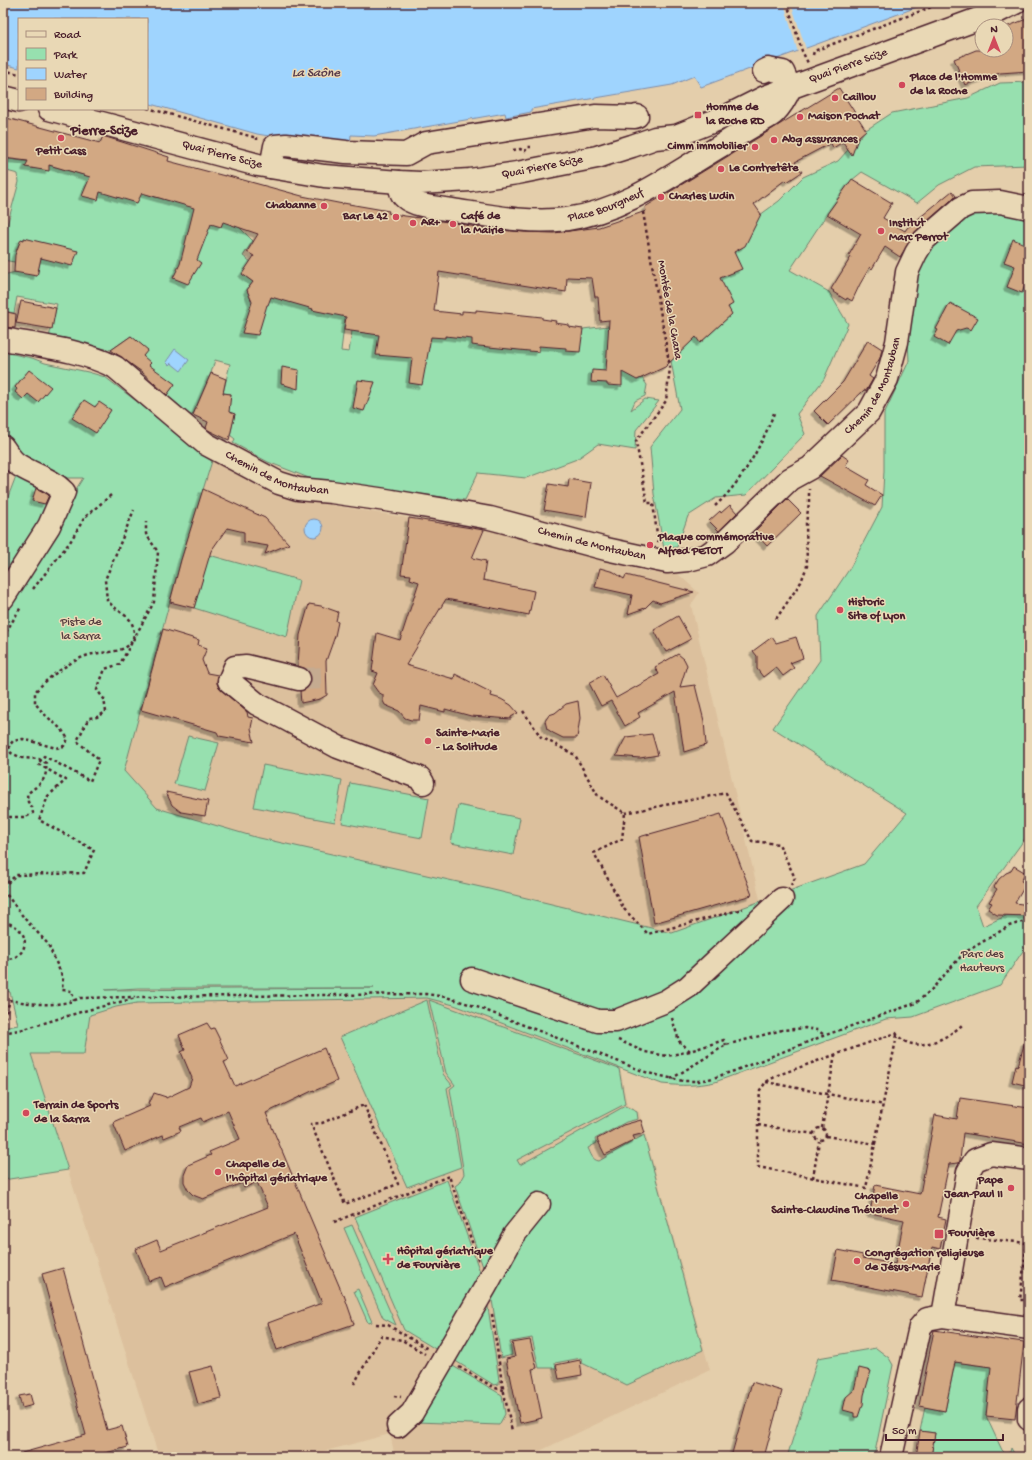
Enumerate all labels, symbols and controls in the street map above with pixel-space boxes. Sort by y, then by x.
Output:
legend [18,18,148,110]
north arrow [974,18,1014,58]
text: N [990,24,998,36]
text: Road [54,29,81,43]
street label: Quai Pierre Scize [807,45,890,87]
text: Park [53,49,79,63]
water label: La Saône [292,66,341,81]
text: Water [54,69,88,83]
place label: Place de l'Homme de la Roche [909,71,998,99]
marker: Place de l'Homme de la Roche [897,80,907,90]
text: Building [53,89,93,103]
place label: Caillou [842,91,876,105]
marker: Caillou [830,93,840,103]
place label: Homme de la Roche RD [705,101,766,129]
marker: Homme de la Roche RD [693,110,703,120]
place label: Maison Pochat [808,110,881,124]
marker: Maison Pochat [795,112,805,122]
district label: Pierre-Scize [69,123,138,140]
marker: Petit Cass [56,133,66,143]
place label: Abg assurances [781,133,858,147]
marker: Abg assurances [769,135,779,145]
street label: Quai Pierre Scize [180,138,264,173]
place label: Cimm immobilier [667,140,749,154]
marker: Cimm immobilier [750,142,760,152]
place label: Petit Cass [35,145,87,159]
street label: Quai Pierre Scize [501,153,585,182]
place label: Le Contretête [729,162,799,176]
marker: Le Contretête [716,164,726,174]
street label: Place Bourgneuf [566,186,647,226]
place label: Charles Ludin [668,190,735,204]
marker: Charles Ludin [656,192,666,202]
place label: Chabanne [265,199,317,213]
marker: Chabanne [319,201,329,211]
place label: Bar Le 42 [342,210,388,224]
place label: Café de la Mairie [460,210,505,238]
marker: Bar Le 42 [391,212,401,222]
place label: AR+ [420,216,440,230]
place label: Institut Marc Perrot [889,217,949,245]
marker: AR+ [408,218,418,228]
marker: Café de la Mairie [448,219,458,229]
marker: Institut Marc Perrot [876,226,886,236]
street label: Montée de la Chana [653,259,685,361]
street label: Chemin de Montauban [842,336,905,438]
street label: Chemin de Montauban [222,448,330,499]
street label: Chemin de Montauban [536,524,647,564]
place label: Plaque commémorative Alfred PETOT [657,531,775,559]
marker: Plaque commémorative Alfred PETOT [645,540,655,550]
place label: Historic Site of Lyon [848,596,905,624]
marker: Historic Site of Lyon [835,605,845,615]
park label: Piste de la Sarra [60,616,102,644]
place label: Sainte-Marie - La Solitude [436,727,500,755]
marker: Sainte-Marie - La Solitude [423,736,433,746]
park label: Parc des Hauteurs [960,948,1005,976]
place label: Terrain de Sports de la Sarra [33,1099,119,1127]
marker: Terrain de Sports de la Sarra [21,1108,31,1118]
place label: Chapelle de l'hôpital gériatrique [225,1158,328,1186]
marker: Chapelle de l'hôpital gériatrique [213,1167,223,1177]
place label: Pape Jean-Paul II [943,1174,1004,1202]
marker: Pape Jean-Paul II [1006,1183,1016,1193]
place label: Chapelle Sainte-Claudine Thévenet [771,1190,899,1218]
marker: Chapelle Sainte-Claudine Thévenet [901,1199,911,1209]
place label: Fourvière [947,1227,996,1241]
marker: Fourvière [933,1228,945,1240]
place label: Hôpital gériatrique de Fourvière [397,1245,494,1273]
place label: Congrégation religieuse de Jésus-Marie [864,1247,985,1275]
marker: Hôpital gériatrique de Fourvière [382,1253,394,1265]
marker: Congrégation religieuse de Jésus-Marie [852,1256,862,1266]
scale bar [886,1416,1003,1442]
text: 50 m [892,1425,917,1439]

